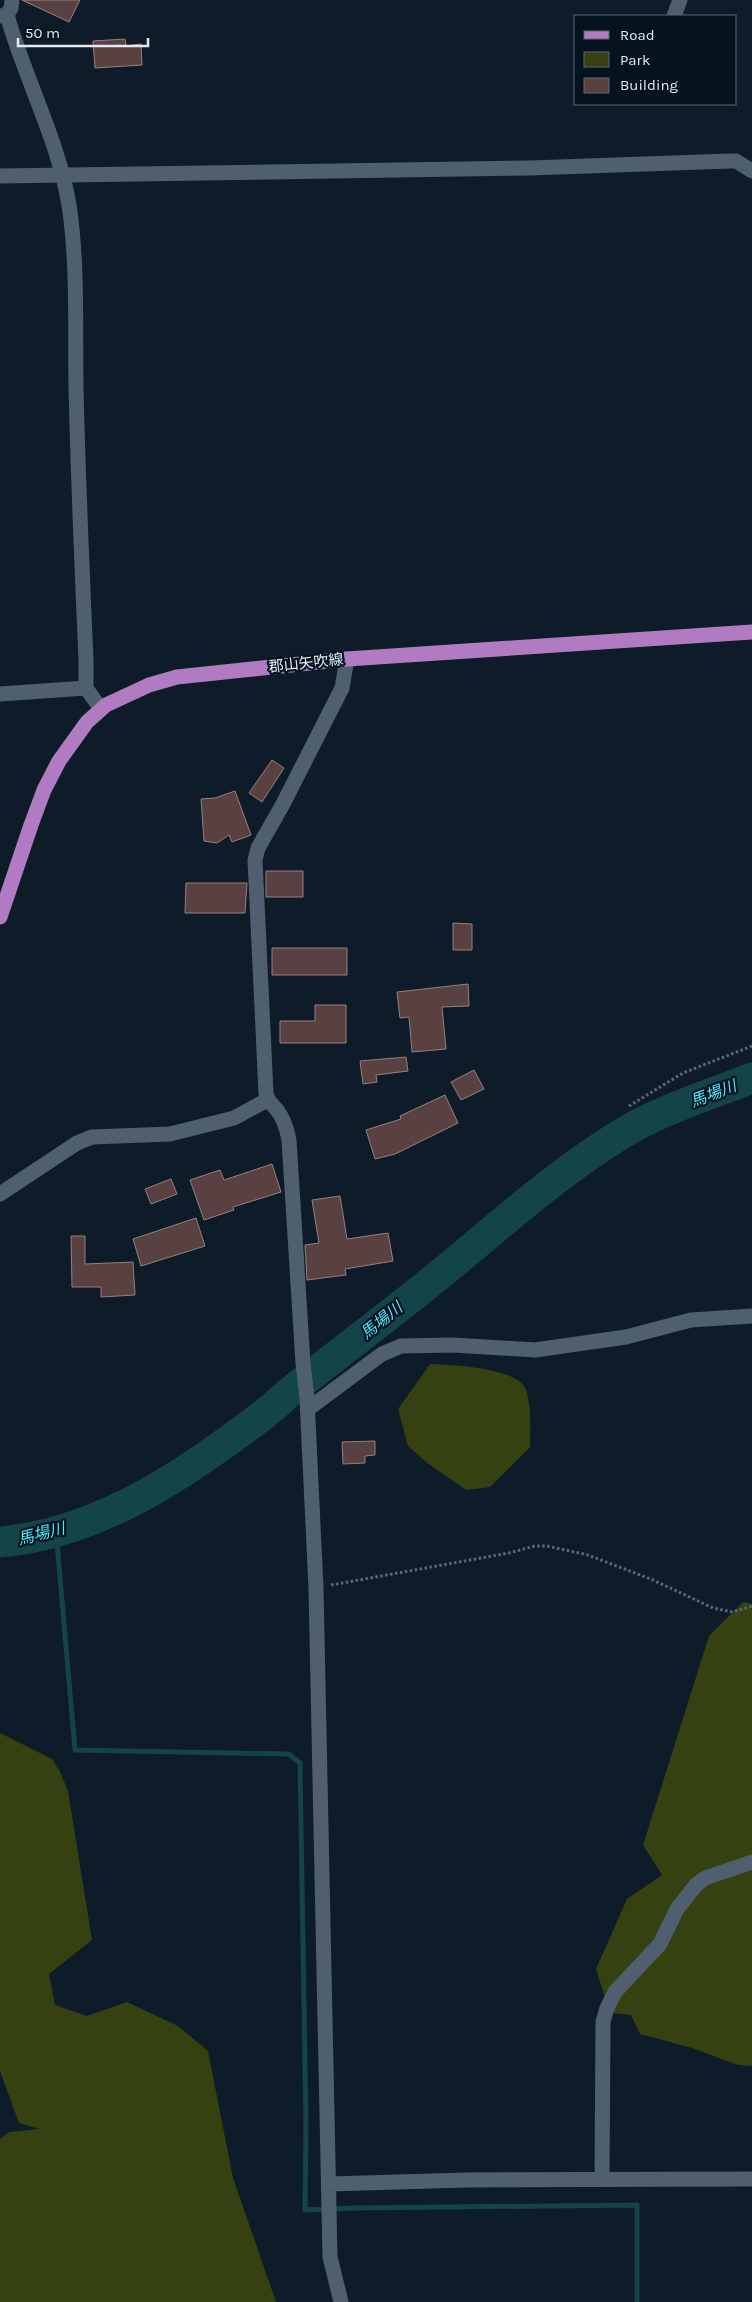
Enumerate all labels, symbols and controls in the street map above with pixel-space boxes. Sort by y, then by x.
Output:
scale bar [18,15,148,47]
legend [574,15,737,105]
text: 50 m [25,24,60,42]
text: Road [620,26,655,44]
text: Park [620,51,650,69]
text: Building [620,76,678,94]
street label: 郡山矢吹線 [268,650,344,676]
water label: 馬場川 [687,1075,741,1111]
water label: 馬場川 [357,1297,407,1343]
water label: 馬場川 [16,1518,69,1549]

